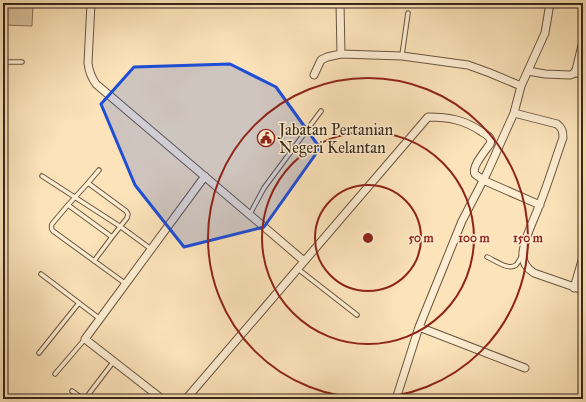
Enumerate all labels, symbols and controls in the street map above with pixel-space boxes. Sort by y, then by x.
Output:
place label: Jabatan Pertanian Negeri Kelantan [277,120,394,158]
public building icon: Jabatan Pertanian Negeri Kelantan [256,128,276,148]
centre of rings [361,231,375,245]
text: 50 m [408,231,435,245]
text: 100 m [458,231,491,245]
text: 150 m [513,231,544,245]

